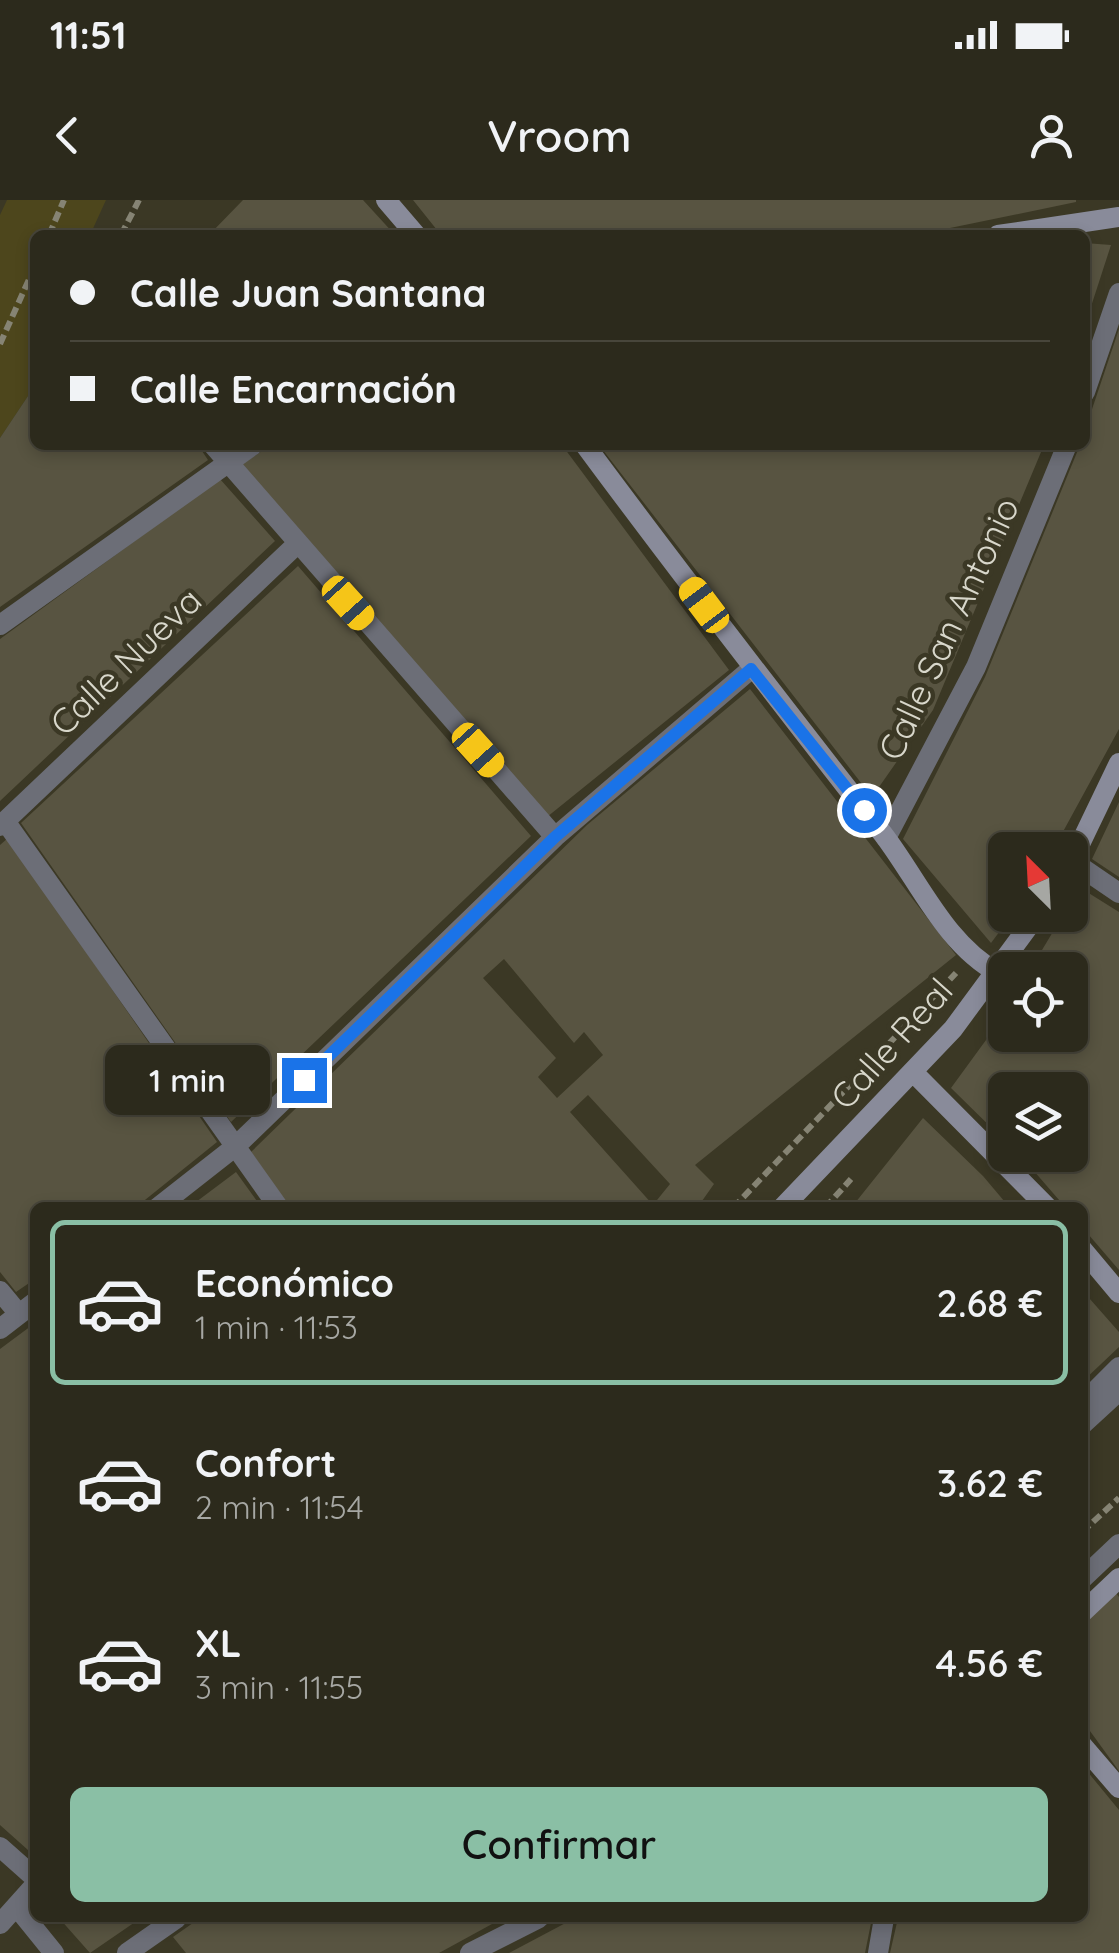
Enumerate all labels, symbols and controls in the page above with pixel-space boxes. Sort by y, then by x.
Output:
text: 11:51 [50,11,127,59]
text: Vroom [487,107,632,163]
icon: back [40,108,95,163]
icon: person [1024,108,1079,163]
text: Calle Juan Santana [130,269,486,317]
text: Calle Encarnación [130,365,457,413]
street label: Calle San Antonio [868,490,1028,767]
car [317,571,379,635]
car [674,572,734,638]
street label: Calle Nueva [40,578,210,744]
car [447,718,509,782]
route start [842,788,887,833]
north arrow [988,832,1088,932]
map controls [988,832,1088,1172]
button: locate [988,952,1088,1052]
street label: Calle Real [821,969,962,1118]
callout: 1 min [104,1045,269,1115]
route end [282,1058,327,1103]
text: 1 min [149,1060,226,1100]
button: layers [988,1072,1088,1172]
icon: car [75,1258,165,1348]
text: Económico [195,1259,394,1307]
text: 2.68 € [936,1279,1043,1327]
text: 1 min · 11:53 [195,1307,358,1347]
icon: car [75,1438,165,1528]
text: Confort [195,1439,336,1487]
text: 3.62 € [937,1459,1043,1507]
text: 2 min · 11:54 [195,1487,364,1527]
icon: car [75,1618,165,1708]
text: XL [195,1619,241,1667]
text: 4.56 € [936,1639,1043,1687]
text: 3 min · 11:55 [195,1667,363,1707]
button: Confirmar [70,1787,1048,1902]

